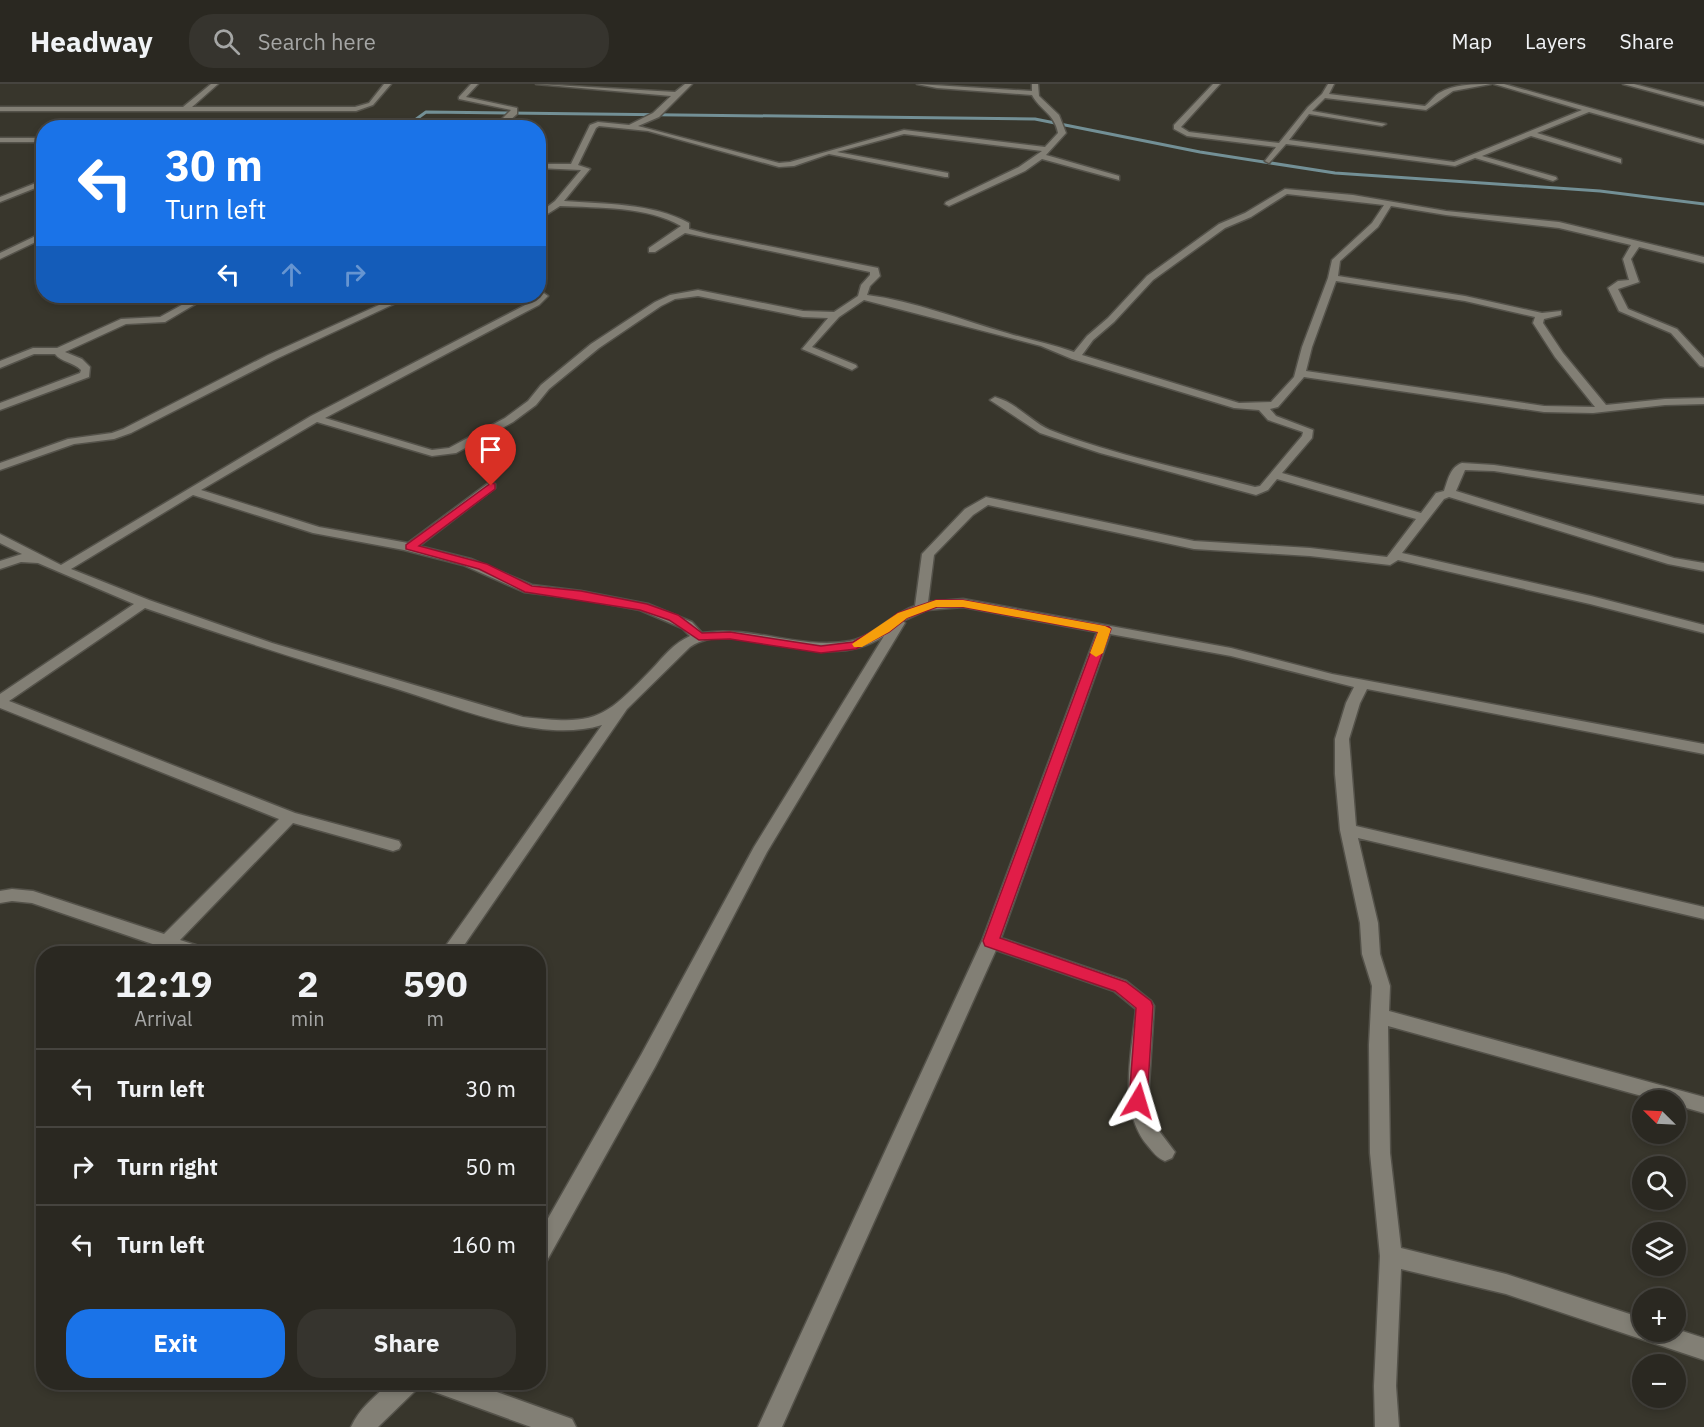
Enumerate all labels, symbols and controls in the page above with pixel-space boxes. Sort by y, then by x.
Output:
search box [189,14,609,68]
text: Headway [30,23,153,60]
icon: search [210,25,243,58]
text: Search here [258,27,376,56]
text: Map [1452,27,1492,55]
text: Layers [1525,27,1587,55]
text: Share [1620,27,1674,55]
text: 30 m [165,138,263,193]
icon: left [66,144,144,222]
text: Turn left [165,191,266,226]
icon: left [212,258,245,291]
icon: ahead [275,258,308,291]
icon: right [338,258,371,291]
pin [465,424,516,486]
icon: arrive [474,433,507,466]
text: 12:19 [114,960,213,1007]
text: 2 [297,960,319,1007]
text: 590 [403,960,468,1007]
text: Arrival [134,1005,193,1032]
text: min [291,1005,325,1032]
text: m [427,1005,444,1032]
position arrow [1106,1069,1170,1133]
icon: left [66,1072,99,1105]
text: Turn left [117,1074,205,1103]
text: 30 m [465,1074,516,1103]
north arrow [1632,1090,1686,1144]
map controls [1632,1090,1686,1408]
icon: right [66,1150,99,1183]
text: Turn right [117,1152,218,1181]
text: 50 m [465,1152,516,1181]
button: search [1632,1156,1686,1210]
button: layers [1632,1222,1686,1276]
icon: left [66,1228,99,1261]
text: Turn left [117,1230,205,1259]
text: 160 m [452,1230,516,1259]
button: + [1632,1288,1686,1342]
button: Exit [66,1309,285,1378]
button: Share [297,1309,516,1378]
button: − [1632,1354,1686,1408]

